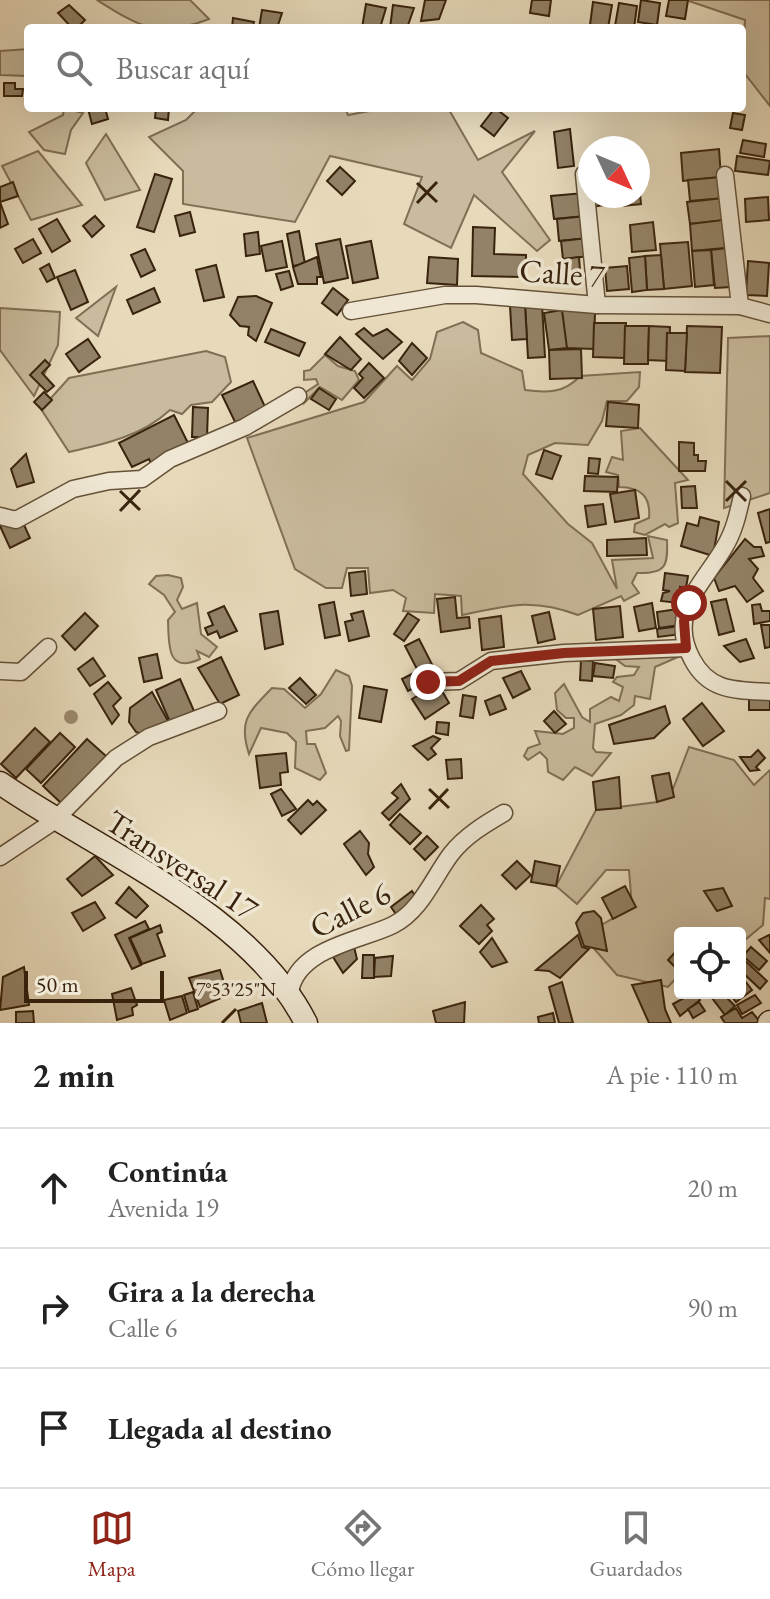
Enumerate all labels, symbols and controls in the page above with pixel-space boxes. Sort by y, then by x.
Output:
search box [24,24,746,112]
icon: search [52,46,96,90]
text: Buscar aquí [116,49,250,88]
north arrow [578,136,650,208]
street label: Calle 7 [518,249,607,297]
route start [671,585,707,621]
route end [410,664,446,700]
street label: Transversal 17 [98,800,267,930]
street label: Calle 6 [303,872,397,948]
map controls [674,927,746,999]
button: locate [674,927,746,999]
scale bar [24,967,164,1003]
text: 50 m [36,970,79,999]
text: 7°53'25"N [196,976,276,1002]
text: 2 min [32,1053,115,1097]
text: A pie · 110 m [606,1058,738,1092]
text: Continúa [108,1152,228,1191]
icon: ahead [32,1166,76,1210]
text: 20 m [688,1171,738,1205]
text: Avenida 19 [108,1191,219,1225]
text: Gira a la derecha [108,1272,315,1311]
icon: right [32,1286,76,1330]
text: 90 m [688,1291,738,1325]
text: Calle 6 [108,1311,177,1345]
icon: arrive [32,1406,76,1450]
text: Llegada al destino [108,1409,332,1448]
tab: Mapa [88,1506,136,1583]
tab: Cómo llegar [311,1506,414,1583]
tab: Guardados [590,1506,682,1583]

